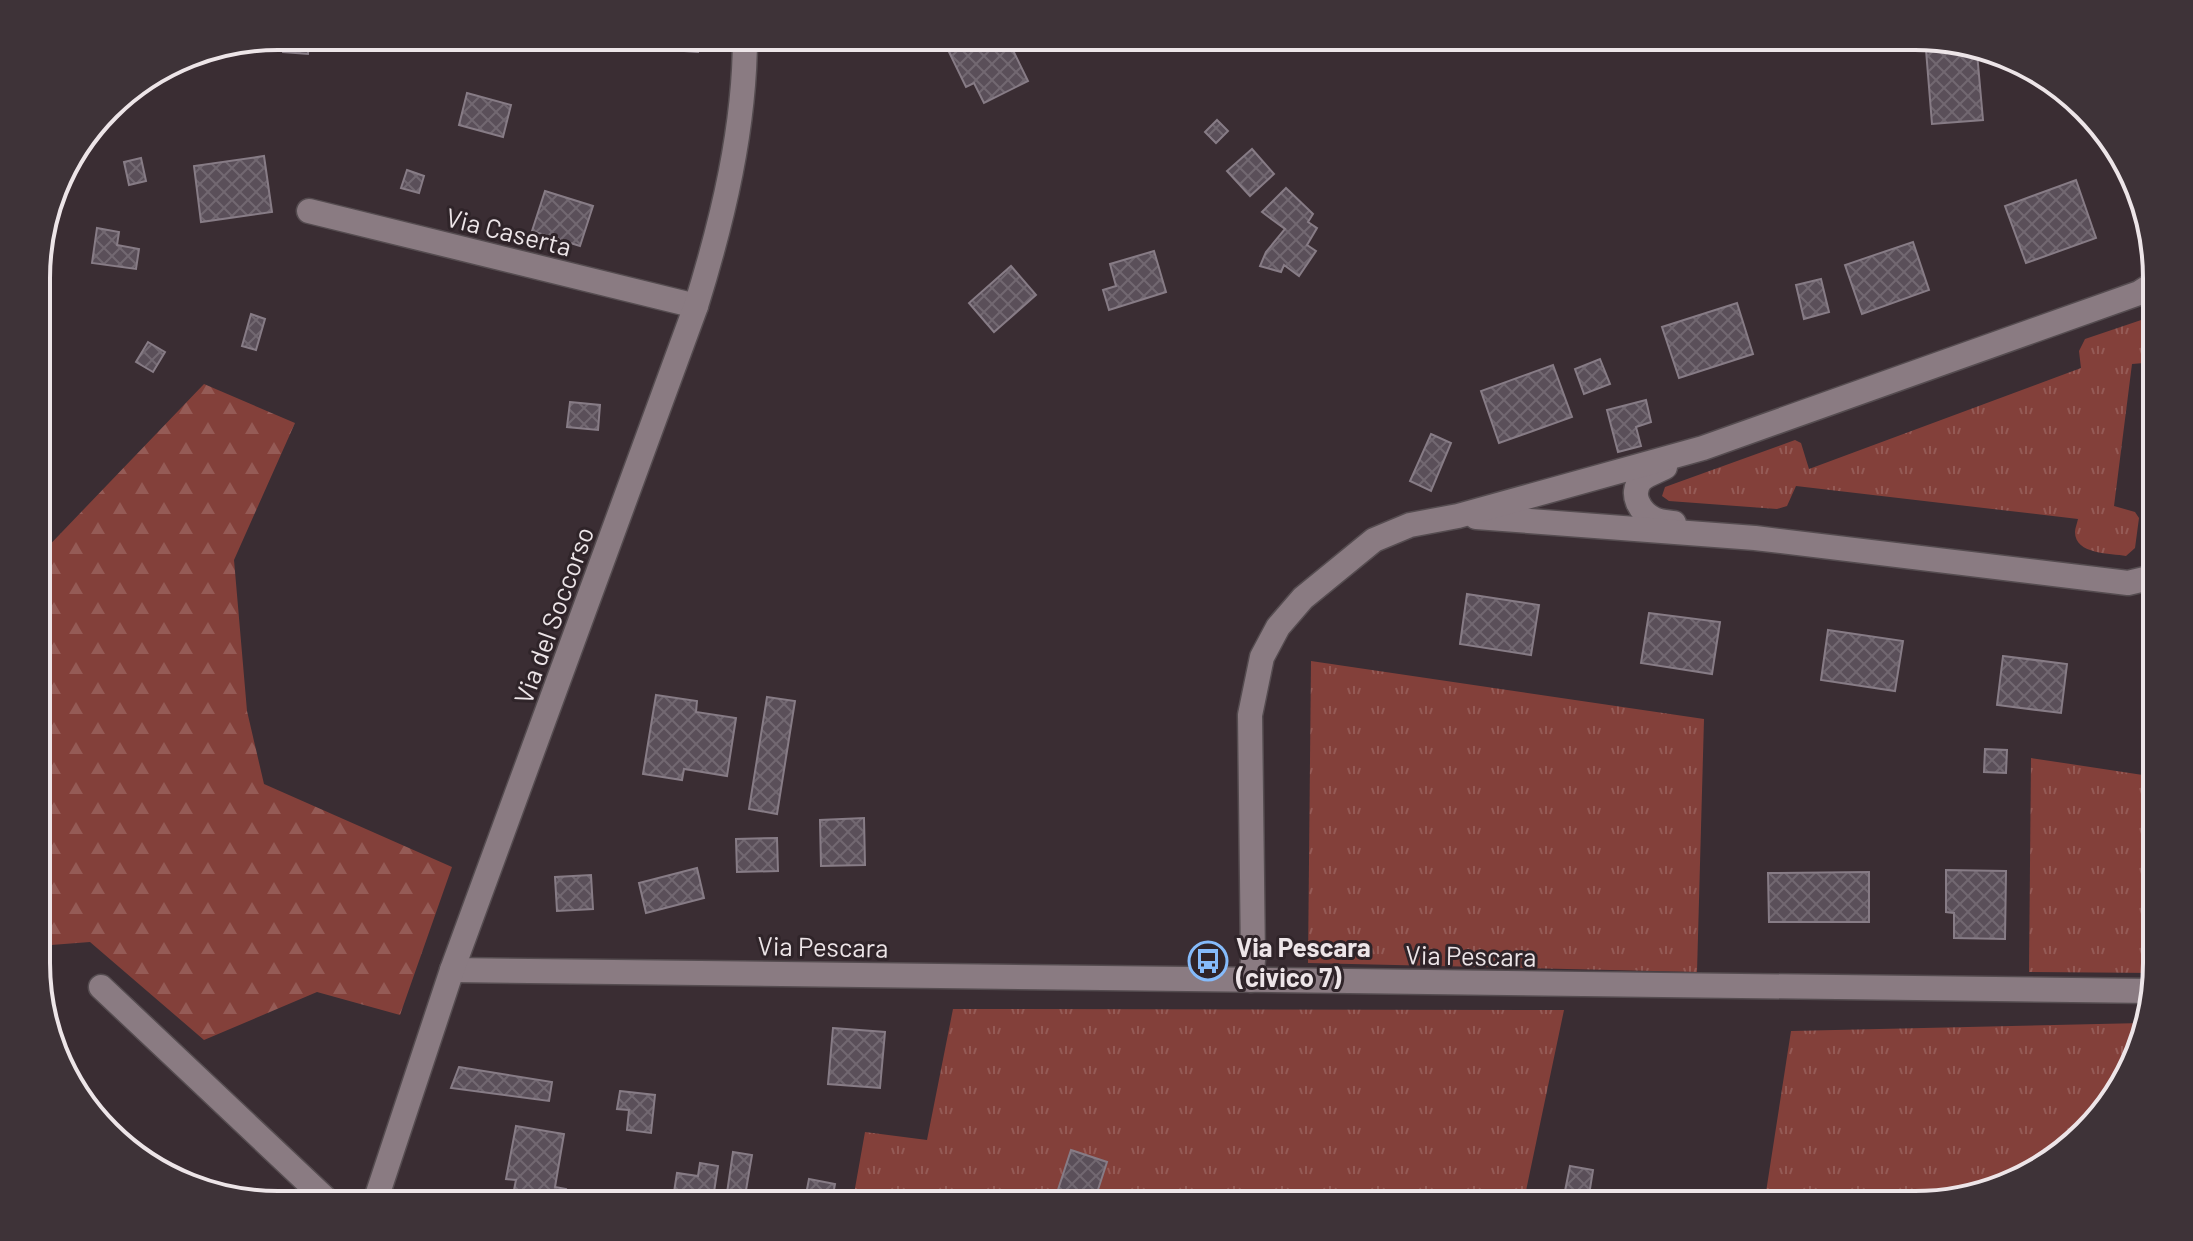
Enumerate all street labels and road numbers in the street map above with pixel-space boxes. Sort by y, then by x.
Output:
street label: Via Caserta [443,200,575,262]
street label: Via del Soccorso [507,522,599,708]
street label: Via Pescara [757,929,889,963]
street label: Via Pescara [1405,938,1537,972]

